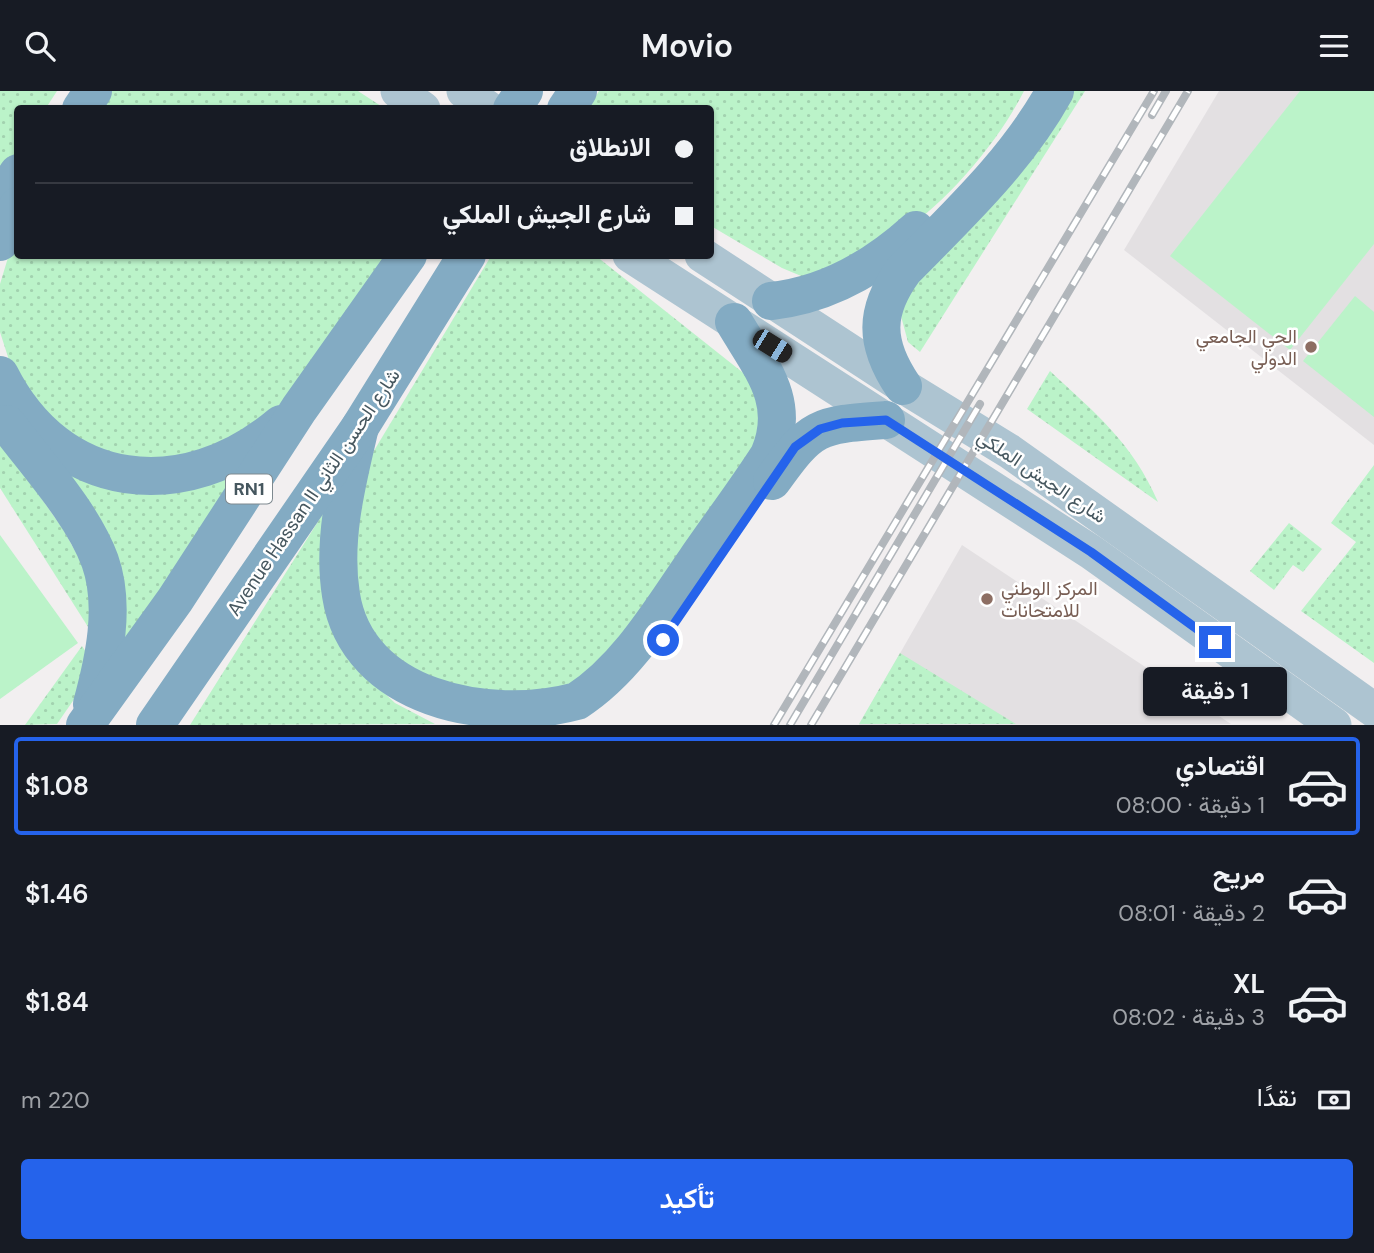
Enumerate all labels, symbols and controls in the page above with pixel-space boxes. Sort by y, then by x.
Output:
text: Movio [641,25,733,67]
icon: search [21,27,59,65]
icon: menu [1315,27,1353,65]
text: الانطلاق [569,130,651,164]
text: شارع الجيش الملكي [443,197,651,231]
place label: الحي الجامعي الدولي [1196,324,1297,374]
car [749,326,796,366]
marker: الحي الجامعي الدولي [1303,339,1319,355]
street label: Avenue Hassan II شارع الحسن الثاني [221,364,408,622]
street label: شارع الجيش الملكي [971,424,1111,531]
road number: RN1 [226,475,272,503]
place label: المركز الوطني للامتحانات [1001,576,1098,623]
marker: المركز الوطني للامتحانات [979,591,995,607]
route start [647,624,679,656]
route end [1199,626,1231,658]
callout: 1 دقيقة [1143,667,1287,715]
text: 1 دقيقة [1181,676,1249,706]
text: اقتصادي [1176,749,1265,783]
icon: car [1286,755,1349,818]
text: $1.08 [25,769,89,803]
text: 1 دقيقة · 08:00 [1116,790,1265,820]
text: مريح [1213,857,1265,891]
icon: car [1286,863,1349,926]
text: $1.46 [25,877,89,911]
text: 2 دقيقة · 08:01 [1118,898,1265,928]
text: XL [1233,967,1265,1001]
icon: car [1286,971,1349,1034]
text: $1.84 [25,985,89,1019]
text: 3 دقيقة · 08:02 [1112,1002,1265,1032]
text: نقدًا [1257,1080,1297,1114]
icon: cash [1315,1081,1353,1119]
text: 220 m [21,1085,90,1115]
button: تأكيد [21,1159,1353,1239]

